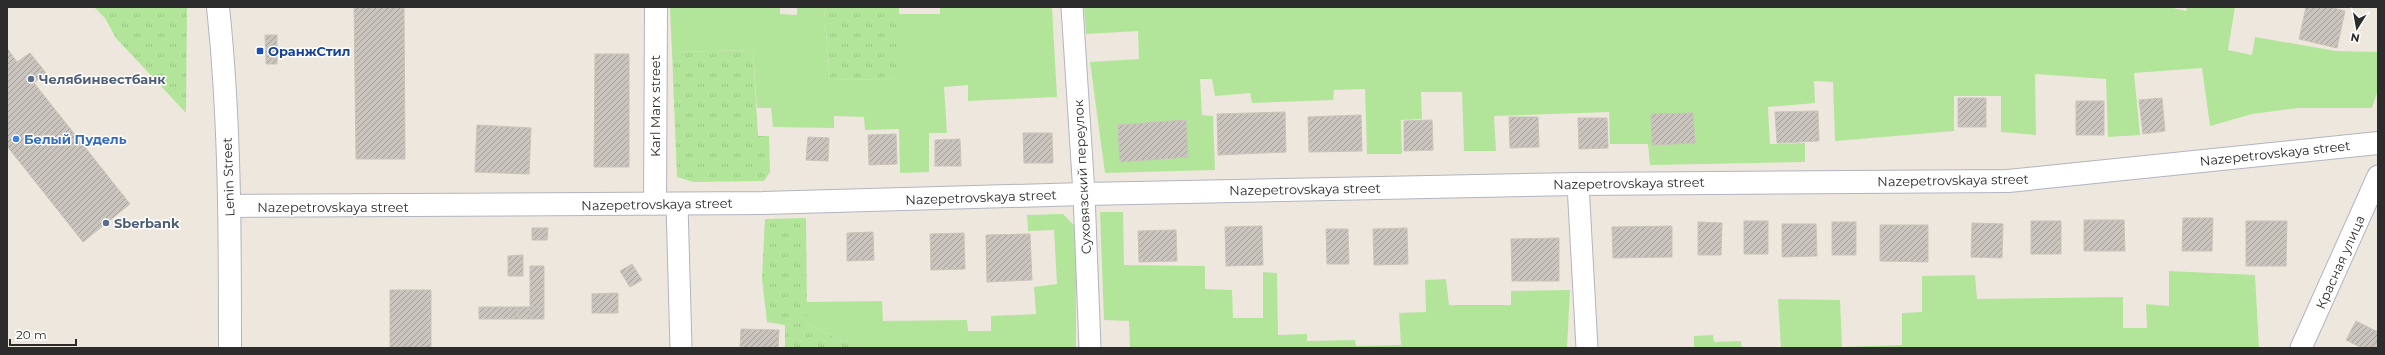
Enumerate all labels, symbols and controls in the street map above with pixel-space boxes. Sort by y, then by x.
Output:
north arrow [2337,8,2377,48]
text: N [2349,30,2361,46]
place label: ОранжСтил [268,43,351,59]
marker: ОранжСтил [255,46,265,56]
street label: Karl Marx street [647,55,663,157]
place label: Челябинвестбанк [39,71,166,87]
marker: Челябинвестбанк [26,74,36,84]
street label: Суховязский переулок [1070,99,1094,255]
place label: Белый Пудель [24,131,127,147]
marker: Белый Пудель [11,134,21,144]
street label: Lenin Street [219,137,237,217]
street label: Nazepetrovskaya street [2199,137,2351,169]
street label: Nazepetrovskaya street [1877,171,2029,189]
street label: Nazepetrovskaya street [1553,174,1705,192]
street label: Nazepetrovskaya street [1229,180,1381,198]
street label: Nazepetrovskaya street [905,186,1057,208]
street label: Nazepetrovskaya street [581,195,733,213]
street label: Nazepetrovskaya street [257,199,409,215]
street label: Красная улица [2312,213,2368,311]
place label: Sberbank [114,215,180,231]
marker: Sberbank [101,218,111,228]
scale bar [10,321,76,347]
text: 20 m [16,327,47,342]

